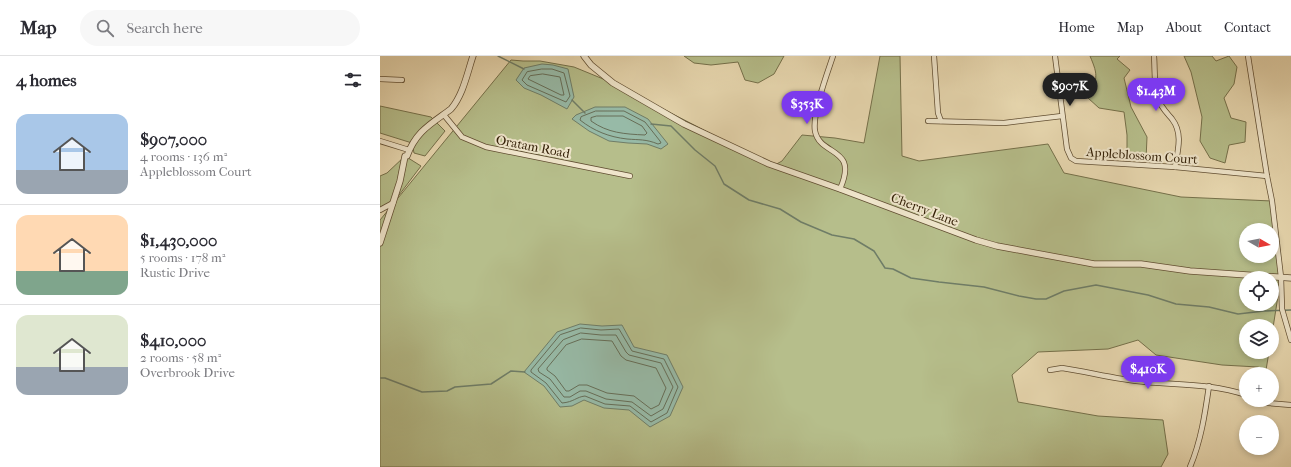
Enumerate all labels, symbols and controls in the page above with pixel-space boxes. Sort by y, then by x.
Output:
search box [80,10,360,46]
text: Map [20,17,56,39]
icon: search [94,17,116,39]
text: Search here [126,19,203,37]
text: Home [1058,19,1095,36]
text: Map [1117,19,1144,36]
text: About [1166,19,1202,36]
text: Contact [1224,19,1271,36]
icon: filters [342,69,364,91]
text: 4 homes [16,70,76,90]
pin: $907K [1042,73,1098,107]
text: $907K [1052,78,1088,93]
pin: $1.43M [1123,78,1189,112]
text: $1.43M [1136,83,1176,98]
pin: $353K [779,91,835,125]
text: $353K [791,96,823,111]
text: $907,000 [140,129,207,149]
icon: home [48,130,96,178]
street label: Oratam Road [495,132,572,161]
street label: Appleblossom Court [1085,144,1199,167]
text: 4 rooms · 136 m² [140,149,227,164]
text: Appleblossom Court [140,164,252,179]
street label: Cherry Lane [889,190,961,229]
north arrow [1239,223,1279,263]
map controls [1239,223,1279,455]
text: $1,430,000 [140,230,217,250]
icon: home [48,231,96,279]
text: 5 rooms · 178 m² [140,250,226,265]
text: Rustic Drive [140,265,210,280]
button: locate [1239,271,1279,311]
button: layers [1239,319,1279,359]
text: $410,000 [140,330,206,350]
icon: home [48,331,96,379]
text: 2 rooms · 58 m² [140,350,221,365]
pin: $410K [1120,356,1176,390]
text: $410K [1130,361,1166,376]
text: Overbrook Drive [140,365,235,380]
button: + [1239,367,1279,407]
button: − [1239,415,1279,455]

